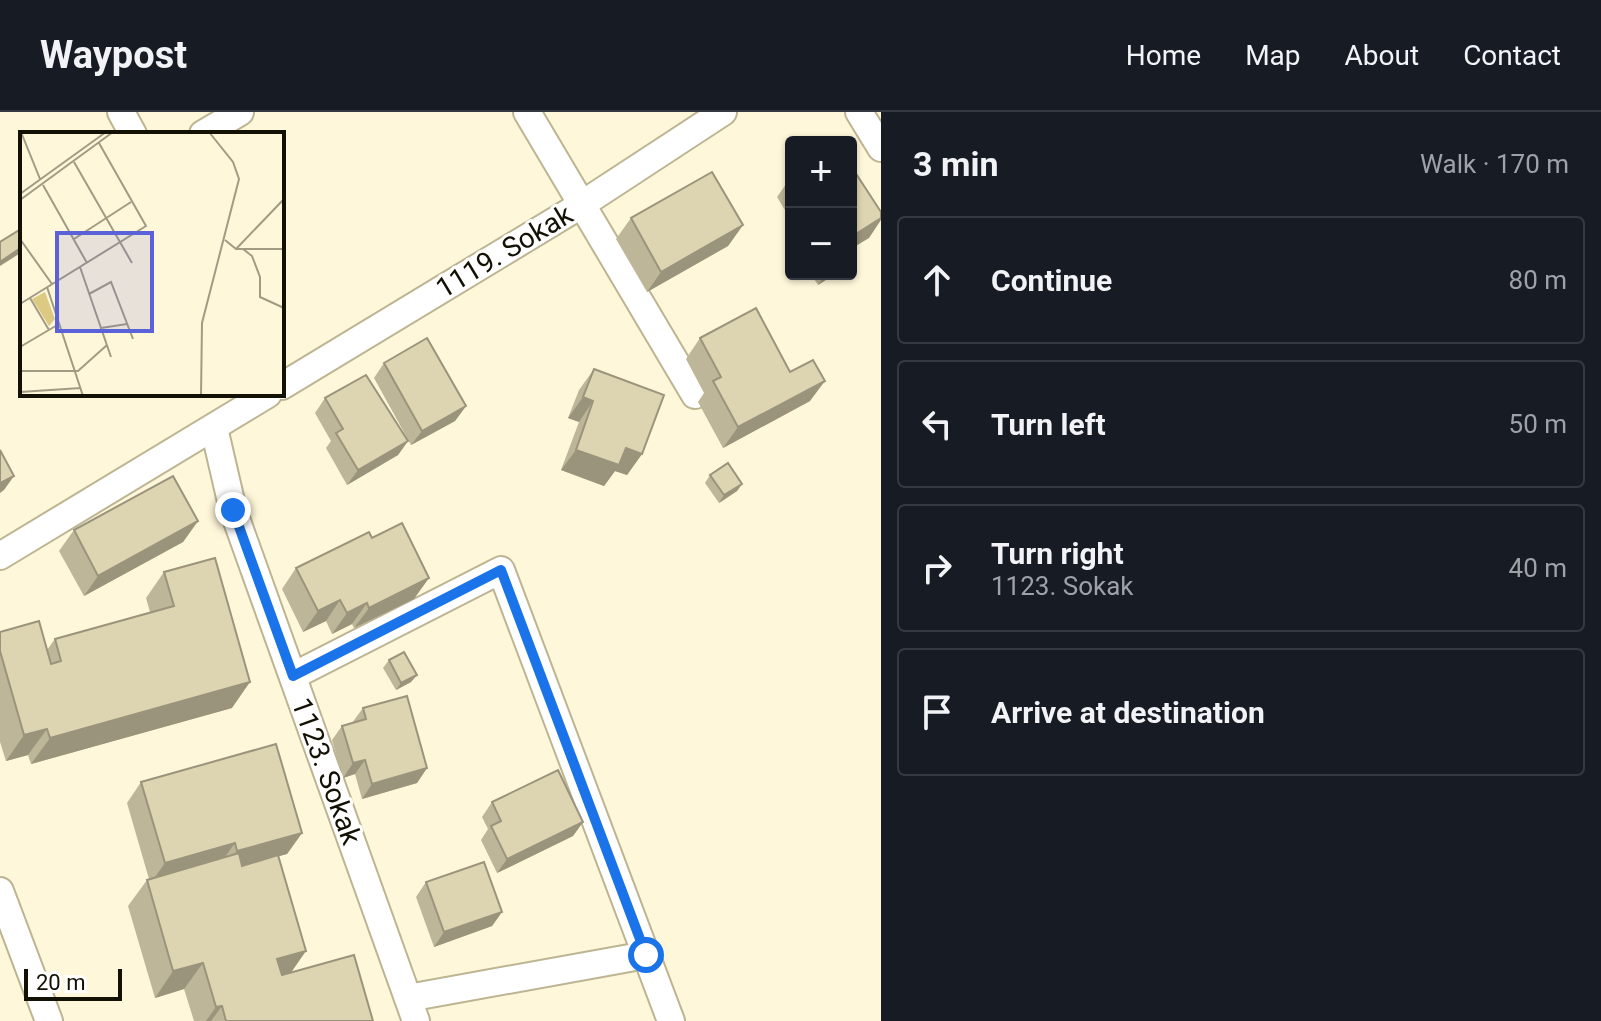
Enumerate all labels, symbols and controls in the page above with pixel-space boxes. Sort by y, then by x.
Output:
text: Waypost [40,33,187,77]
text: Home [1126,39,1201,72]
text: Map [1245,39,1301,72]
text: About [1345,39,1419,72]
text: Contact [1463,39,1561,72]
inset map [20,132,284,396]
map controls [785,136,857,280]
button: + [785,136,857,208]
text: 3 min [913,144,998,184]
text: Walk · 170 m [1420,149,1569,179]
street label: 1119. Sokak [430,197,579,305]
button: − [785,208,857,280]
icon: ahead [915,258,959,302]
text: Continue [991,263,1112,298]
text: 80 m [1509,265,1567,295]
icon: left [915,402,959,446]
text: Turn left [991,407,1106,442]
text: 50 m [1509,409,1567,439]
route end [215,492,251,528]
text: Turn right [991,536,1124,571]
icon: right [915,546,959,590]
text: 40 m [1509,553,1567,583]
text: 1123. Sokak [991,571,1134,601]
icon: arrive [915,690,959,734]
street label: 1123. Sokak [285,693,369,850]
text: Arrive at destination [991,695,1265,730]
route start [628,937,664,973]
scale bar [24,965,122,1001]
text: 20 m [36,970,85,995]

